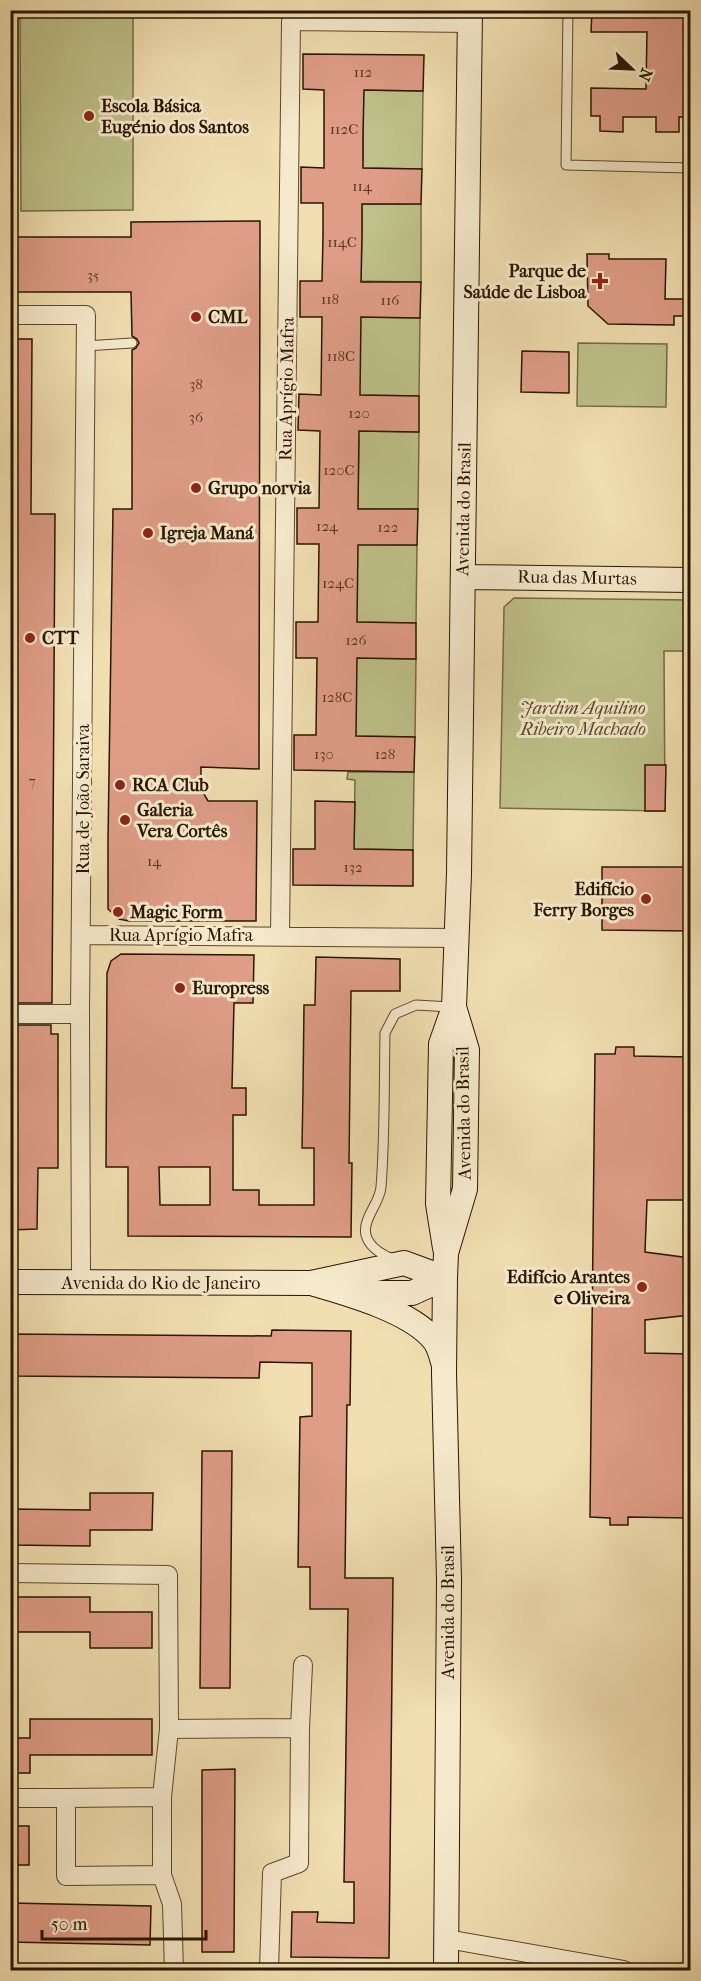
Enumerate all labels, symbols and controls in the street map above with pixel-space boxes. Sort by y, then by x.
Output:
north arrow [602,39,662,99]
house number: 112 [354,63,372,81]
text: N [634,65,656,85]
place label: Escola Básica Eugénio dos Santos [101,96,249,138]
marker: Escola Básica Eugénio dos Santos [82,109,96,123]
house number: 112C [330,120,358,138]
house number: 114 [352,177,373,195]
house number: 114C [327,233,357,251]
place label: Parque de Saúde de Lisboa [464,261,587,303]
house number: 35 [87,266,99,284]
marker: Parque de Saúde de Lisboa [591,272,609,290]
house number: 118 [321,290,339,308]
house number: 116 [381,291,400,309]
place label: CML [208,307,249,328]
marker: CML [189,310,203,324]
street label: Rua Aprígio Mafra [275,316,299,461]
house number: 118C [327,347,355,365]
house number: 38 [189,375,203,393]
house number: 120 [348,404,370,422]
house number: 36 [189,408,204,426]
street label: Avenida do Brasil [452,442,476,577]
house number: 120C [323,461,355,479]
place label: Grupo norvia [208,478,312,499]
marker: Grupo norvia [189,481,203,495]
house number: 124 [316,517,339,535]
house number: 122 [378,518,399,536]
place label: Igreja Maná [160,523,254,544]
marker: Igreja Maná [141,526,155,540]
street label: Rua das Murtas [517,566,637,590]
house number: 124C [322,574,354,592]
place label: CTT [42,628,80,649]
marker: CTT [23,631,37,645]
house number: 126 [345,631,367,649]
house number: 128C [322,688,352,706]
park label: Jardim Aquilino Ribeiro Machado [519,698,646,740]
street label: Rua de João Saraiva [73,723,94,874]
house number: 130 [314,745,334,763]
house number: 128 [375,745,395,763]
house number: 7 [28,772,36,790]
place label: RCA Club [132,775,209,796]
marker: RCA Club [113,778,127,792]
place label: Galeria Vera Cortês [136,800,228,842]
marker: Galeria Vera Cortês [118,813,132,827]
house number: 14 [147,852,162,870]
house number: 132 [343,858,363,876]
place label: Edifício Ferry Borges [532,879,634,921]
marker: Edifício Ferry Borges [639,892,653,906]
place label: Magic Form [129,902,224,923]
marker: Magic Form [111,905,125,919]
street label: Rua Aprígio Mafra [109,925,254,946]
place label: Europress [192,978,270,999]
marker: Europress [173,981,187,995]
street label: Avenida do Brasil [452,1046,476,1181]
place label: Edifício Arantes e Oliveira [507,1267,631,1309]
street label: Avenida do Rio de Janeiro [61,1273,260,1294]
marker: Edifício Arantes e Oliveira [635,1280,649,1294]
street label: Avenida do Brasil [438,1545,459,1680]
scale bar [42,1903,206,1941]
text: 50 m [51,1914,88,1935]

